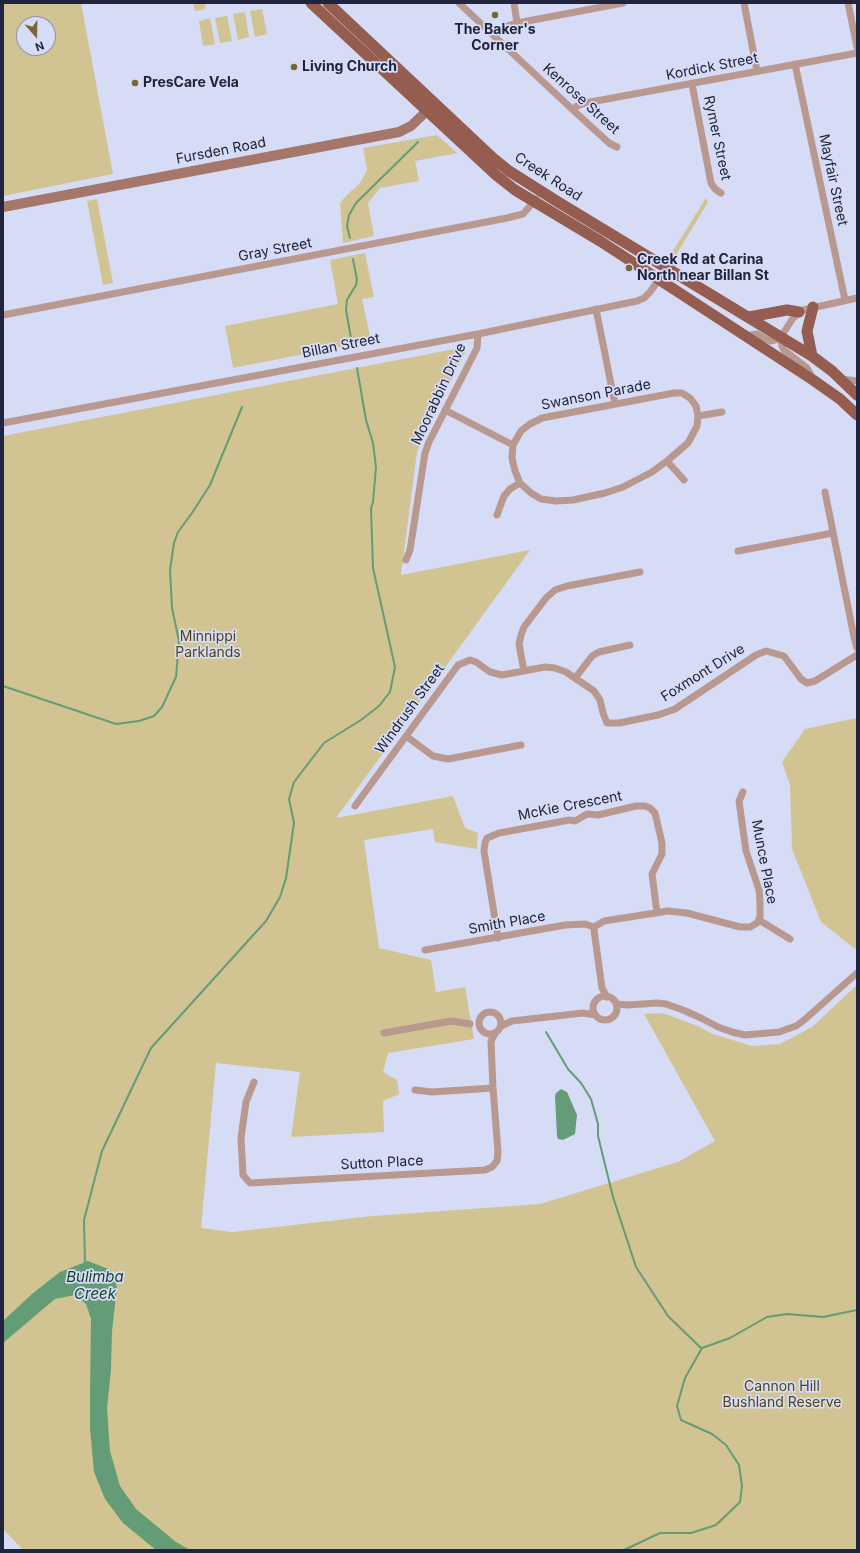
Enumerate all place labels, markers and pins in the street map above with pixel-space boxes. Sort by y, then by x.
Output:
marker: The Baker's Corner [490,10,500,20]
place label: The Baker's Corner [454,22,536,54]
place label: Living Church [302,59,397,75]
marker: Living Church [289,62,299,72]
place label: PresCare Vela [143,75,239,91]
marker: PresCare Vela [130,78,140,88]
place label: Creek Rd at Carina North near Billan St [637,252,769,284]
marker: Creek Rd at Carina North near Billan St [624,263,634,273]

